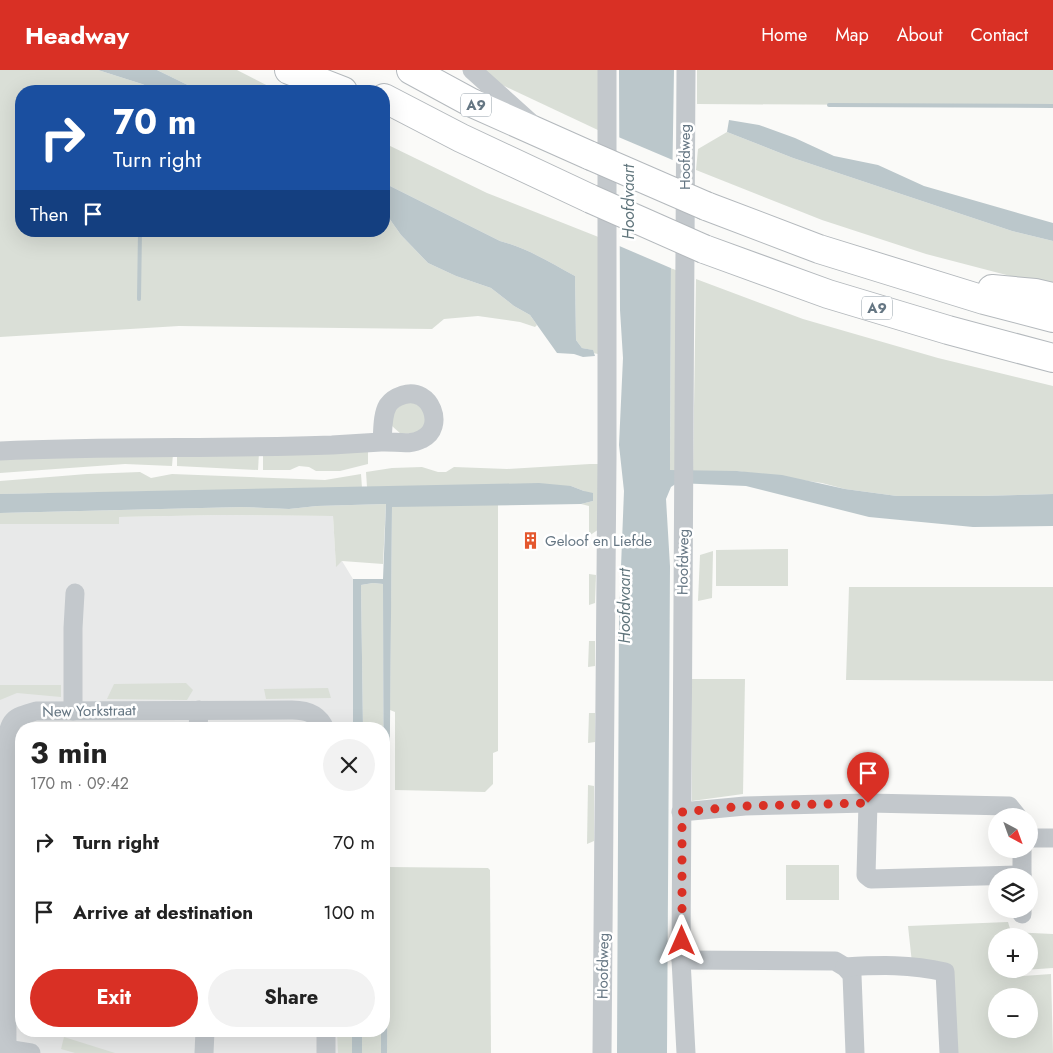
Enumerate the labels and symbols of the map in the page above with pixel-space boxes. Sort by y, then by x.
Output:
road number: A9 [461,94,491,116]
street label: Hoofdweg [674,124,696,190]
water label: Hoofdvaart [617,163,640,239]
road number: A9 [862,297,892,320]
street label: Hoofdweg [671,529,695,595]
place label: Geloof en Liefde [545,530,652,552]
building icon: Geloof en Liefde [521,531,541,551]
water label: Hoofdvaart [613,567,636,643]
street label: New Yorkstraat [42,699,136,723]
pin [847,752,889,803]
north arrow [988,808,1038,858]
position arrow [655,914,707,966]
street label: Hoofdweg [591,933,615,999]

